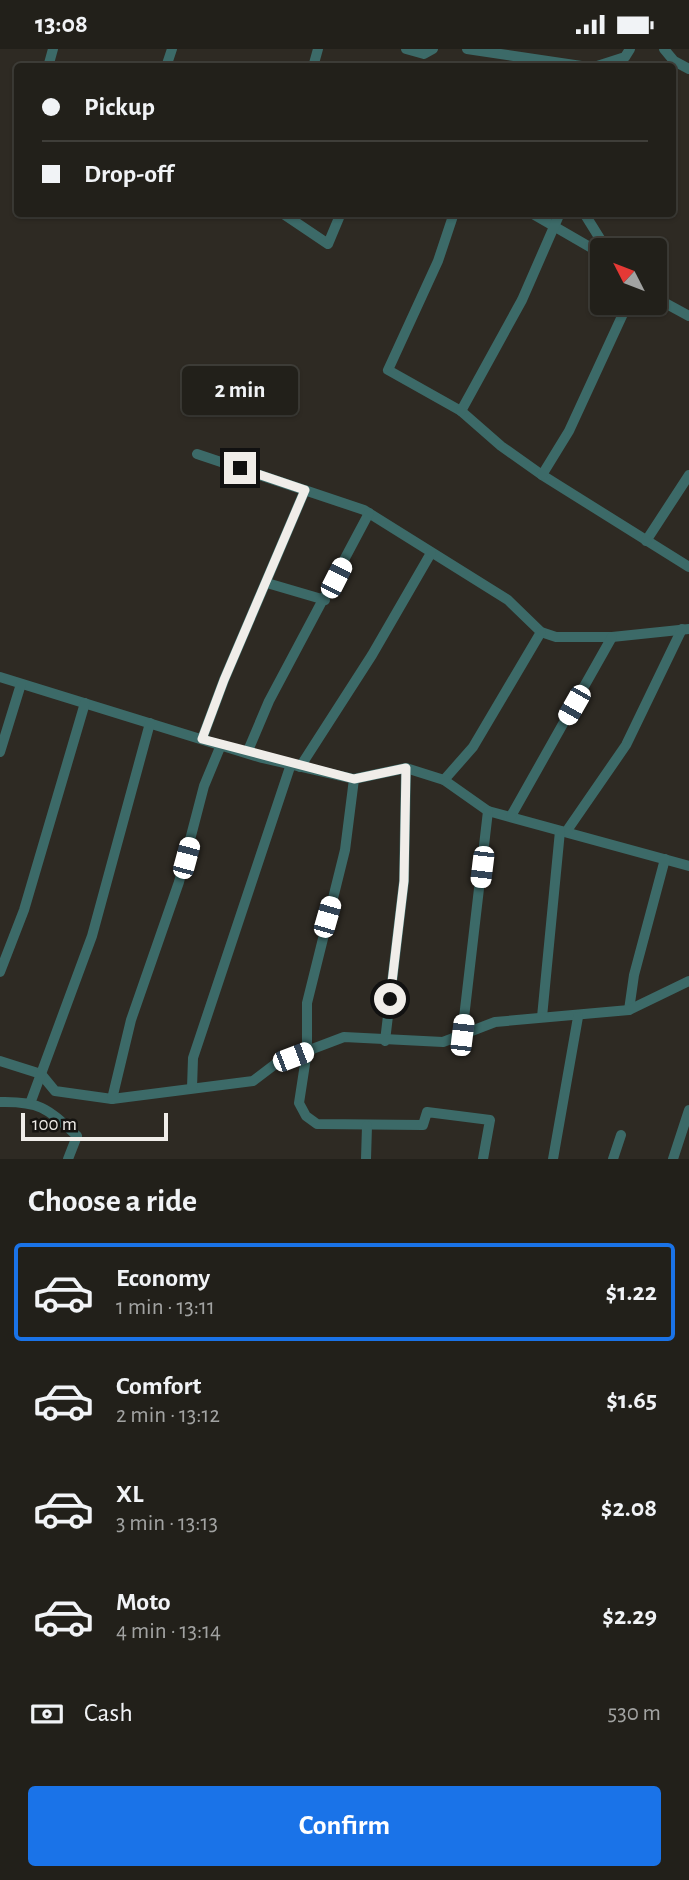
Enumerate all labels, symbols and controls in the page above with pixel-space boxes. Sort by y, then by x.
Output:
text: 13:08 [35,11,88,37]
text: Pickup [84,94,155,120]
text: Drop-off [84,161,173,187]
north arrow [590,238,667,315]
map controls [590,238,667,315]
callout: 2 min [182,367,298,415]
text: 2 min [214,379,266,402]
route end [224,452,256,484]
car [318,555,355,601]
car [555,682,594,728]
car [171,835,202,881]
car [470,845,495,889]
car [312,894,343,940]
route start [374,983,406,1015]
car [450,1013,475,1057]
car [270,1040,317,1074]
scale bar [21,1110,168,1142]
text: 100 m [32,1115,77,1134]
text: Choose a ride [28,1185,197,1217]
icon: car [32,1261,95,1324]
text: Economy [116,1265,210,1291]
text: $1.22 [605,1279,657,1305]
text: 1 min · 13:11 [116,1296,215,1319]
icon: car [32,1369,95,1432]
text: Comfort [116,1373,201,1399]
text: $1.65 [606,1387,657,1413]
text: 2 min · 13:12 [116,1404,220,1427]
icon: car [32,1477,95,1540]
text: XL [116,1481,143,1507]
text: $2.08 [601,1495,657,1521]
text: 3 min · 13:13 [116,1512,218,1535]
icon: car [32,1585,95,1648]
text: Moto [116,1589,171,1615]
text: $2.29 [602,1603,657,1629]
text: 4 min · 13:14 [116,1620,221,1643]
icon: cash [28,1695,66,1733]
text: Cash [84,1700,133,1726]
text: 530 m [608,1702,661,1725]
button: Confirm [28,1786,661,1866]

